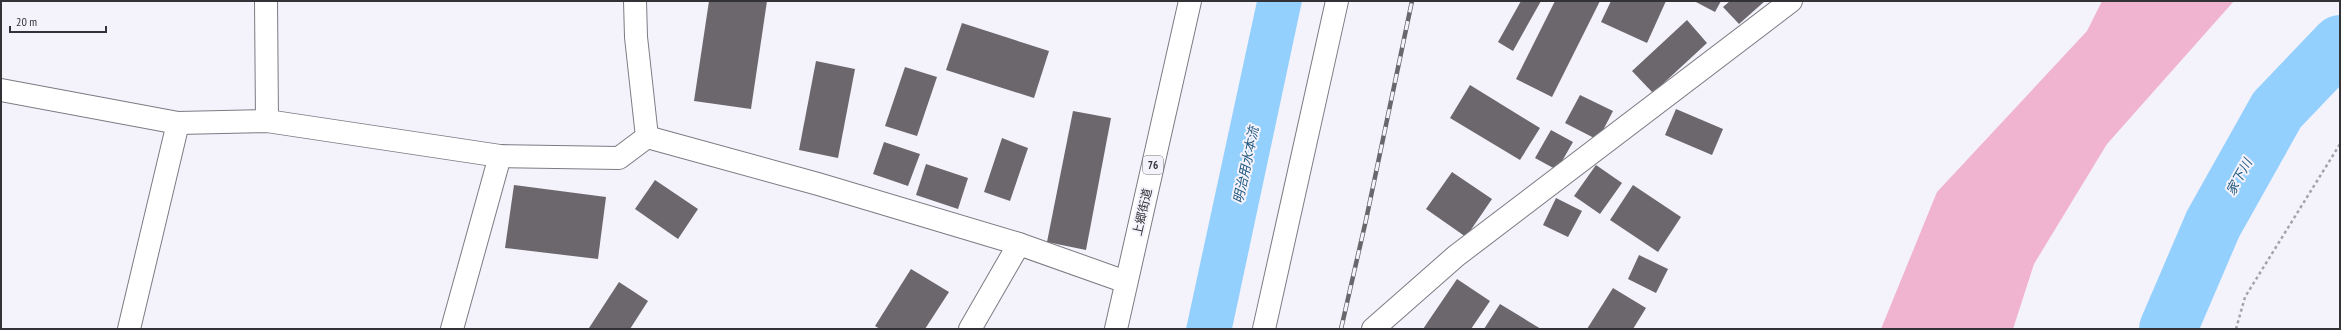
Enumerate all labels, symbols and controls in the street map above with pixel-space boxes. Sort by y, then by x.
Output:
scale bar [10,8,106,34]
text: 20 m [16,14,37,29]
water label: 明治用水本流 [1230,123,1263,205]
water label: 家下川 [2222,154,2257,198]
road number: 76 [1143,156,1163,174]
street label: 上郷街道 [1129,187,1155,237]

